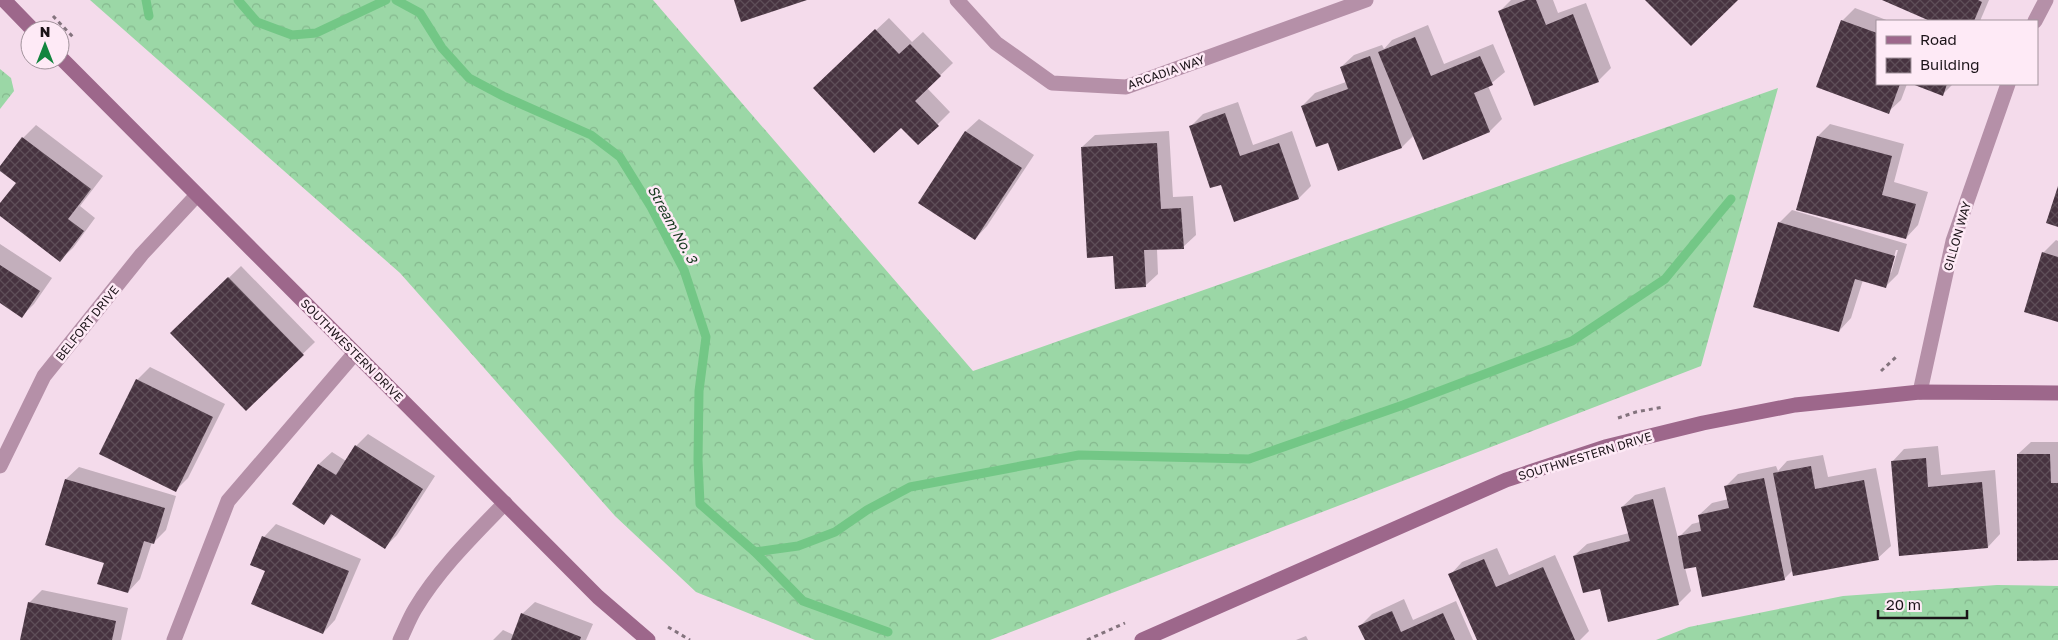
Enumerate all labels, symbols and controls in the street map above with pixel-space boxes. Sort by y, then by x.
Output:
north arrow [20,20,70,70]
legend [1876,20,2038,85]
text: N [40,23,50,40]
text: Road [1920,30,1957,48]
street label: ARCADIA WAY [1125,52,1207,92]
text: Building [1920,55,1980,73]
water label: Stream No. 3 [645,182,702,267]
street label: GILLON WAY [1940,199,1974,273]
street label: BELFORT DRIVE [52,282,122,364]
street label: SOUTHWESTERN DRIVE [298,296,406,404]
street label: SOUTHWESTERN DRIVE [1516,429,1654,483]
scale bar [1878,588,1967,620]
text: 20 m [1886,595,1921,613]

